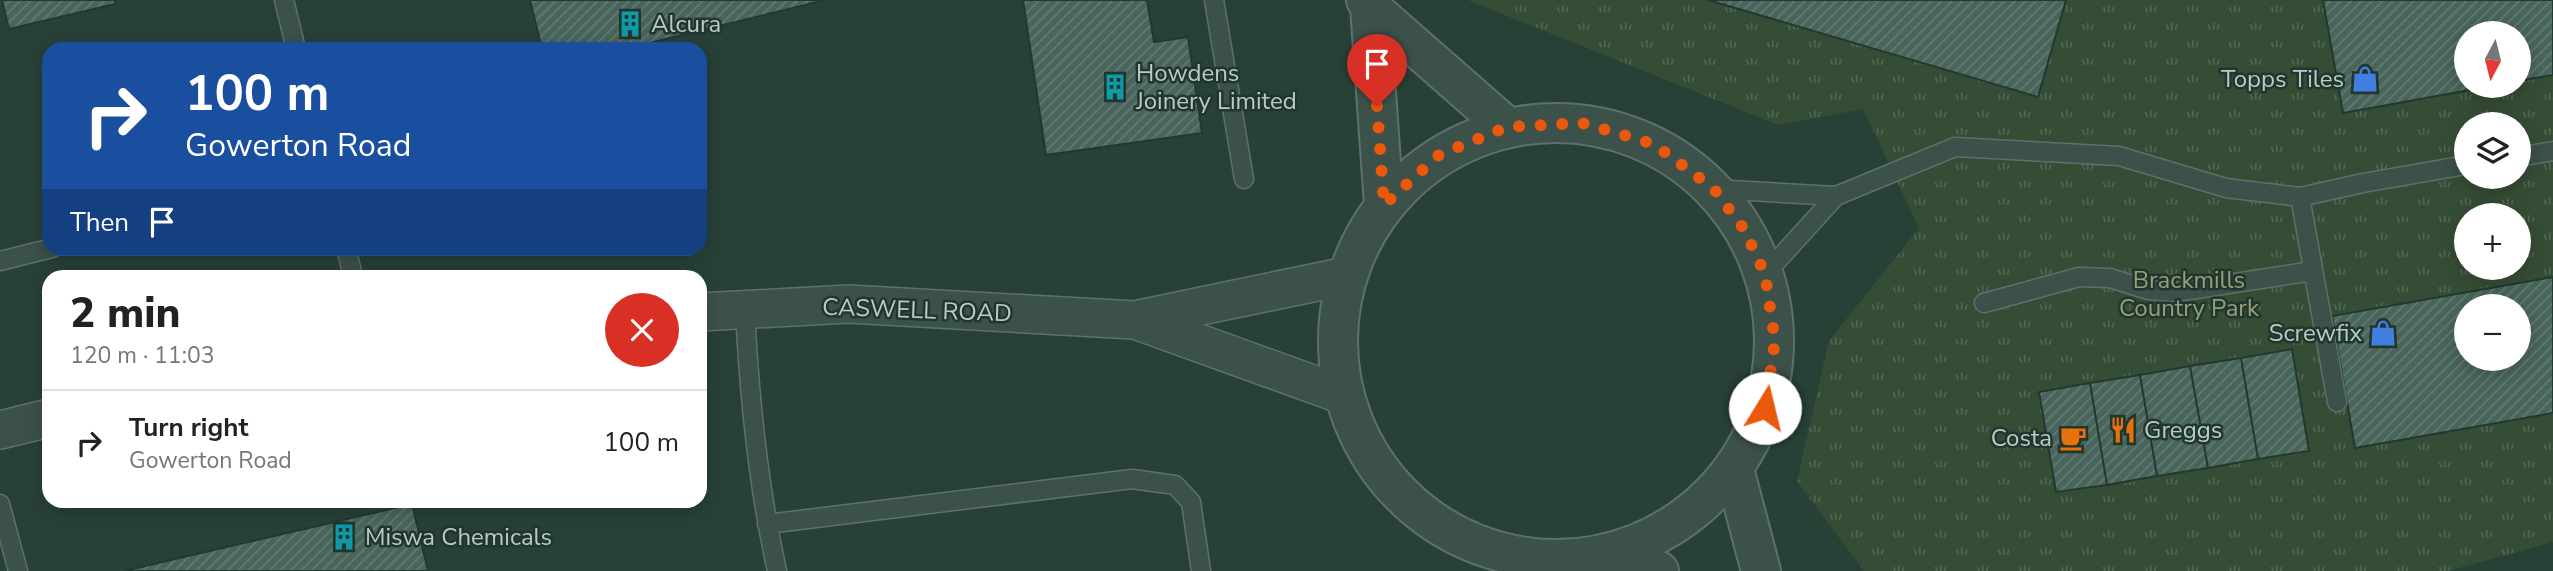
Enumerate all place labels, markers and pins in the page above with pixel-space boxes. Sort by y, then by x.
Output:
place label: Alcura [651,8,721,40]
building icon: Alcura [615,9,645,39]
pin [1347,34,1407,106]
place label: Howdens Joinery Limited [1135,57,1297,117]
place label: Topps Tiles [2221,63,2344,95]
shop icon: Topps Tiles [2350,64,2380,94]
building icon: Howdens Joinery Limited [1100,72,1130,102]
place label: Screwfix [2269,317,2362,349]
shop icon: Screwfix [2368,318,2398,348]
place label: Greggs [2144,414,2222,446]
restaurant icon: Greggs [2108,415,2138,445]
place label: Costa [1991,422,2052,454]
cafe icon: Costa [2058,423,2088,453]
place label: Miswa Chemicals [365,521,552,553]
building icon: Miswa Chemicals [329,522,359,552]

